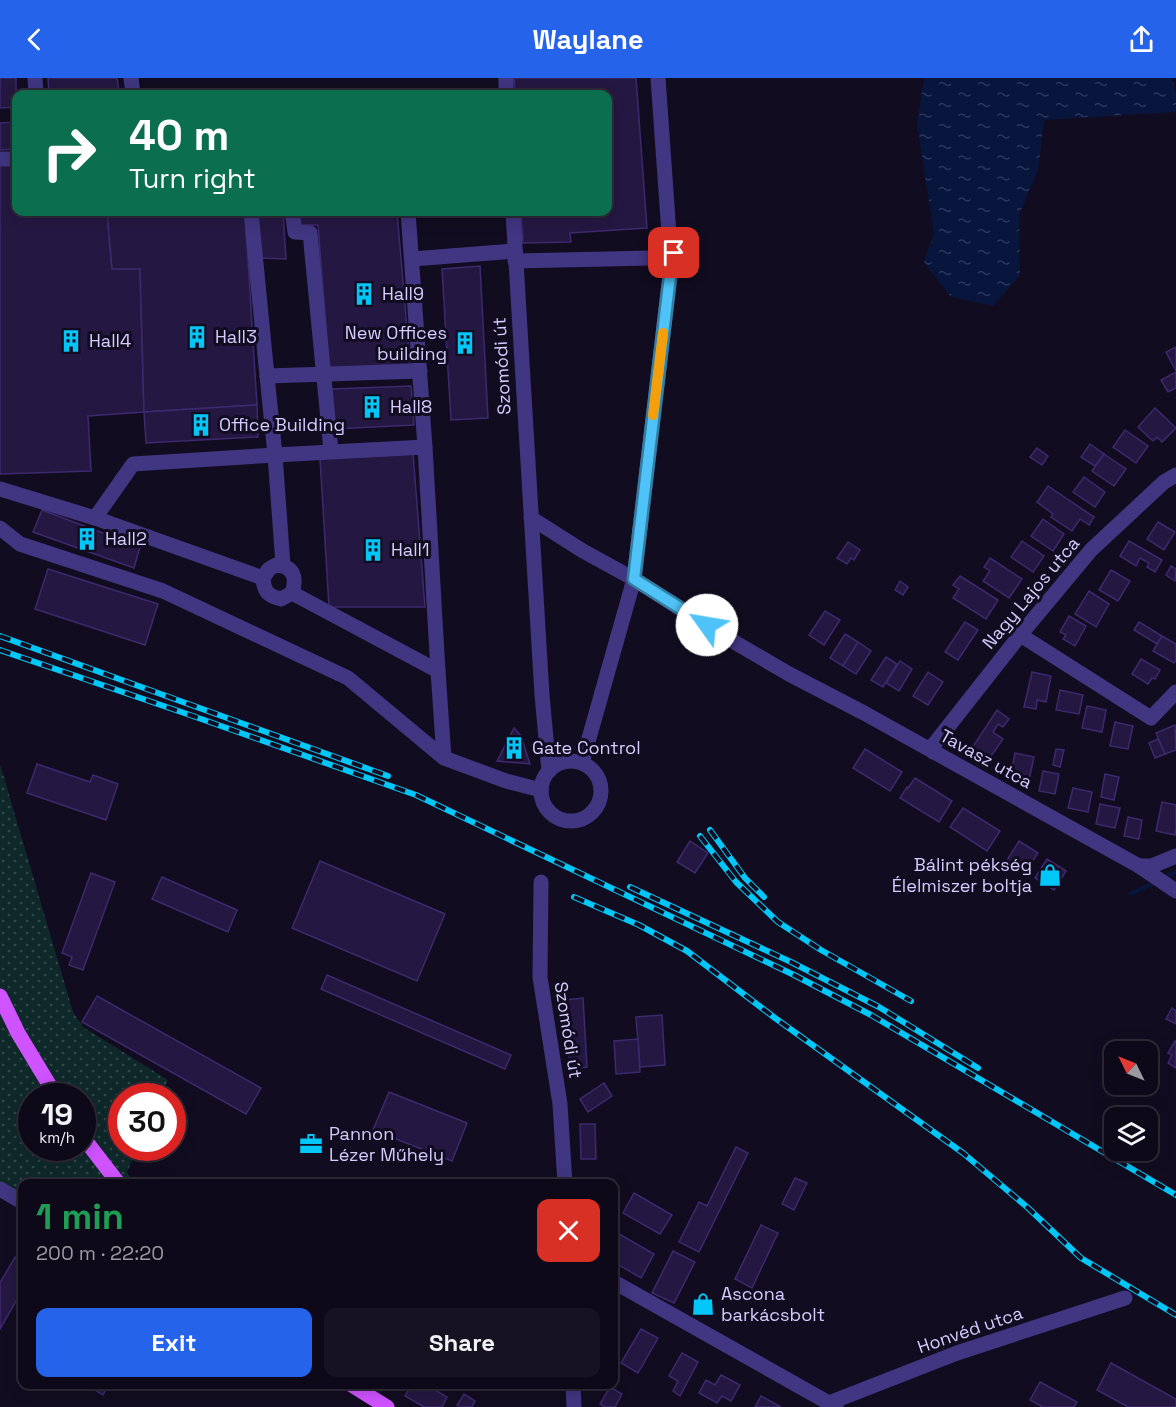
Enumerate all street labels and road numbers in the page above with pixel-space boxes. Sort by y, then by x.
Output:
street label: Szomódi út [487,317,516,415]
street label: Nagy Lajos utca [977,532,1084,653]
street label: Tavasz utca [936,724,1036,793]
street label: Szomódi út [549,980,587,1080]
street label: Honvéd utca [914,1301,1026,1358]

